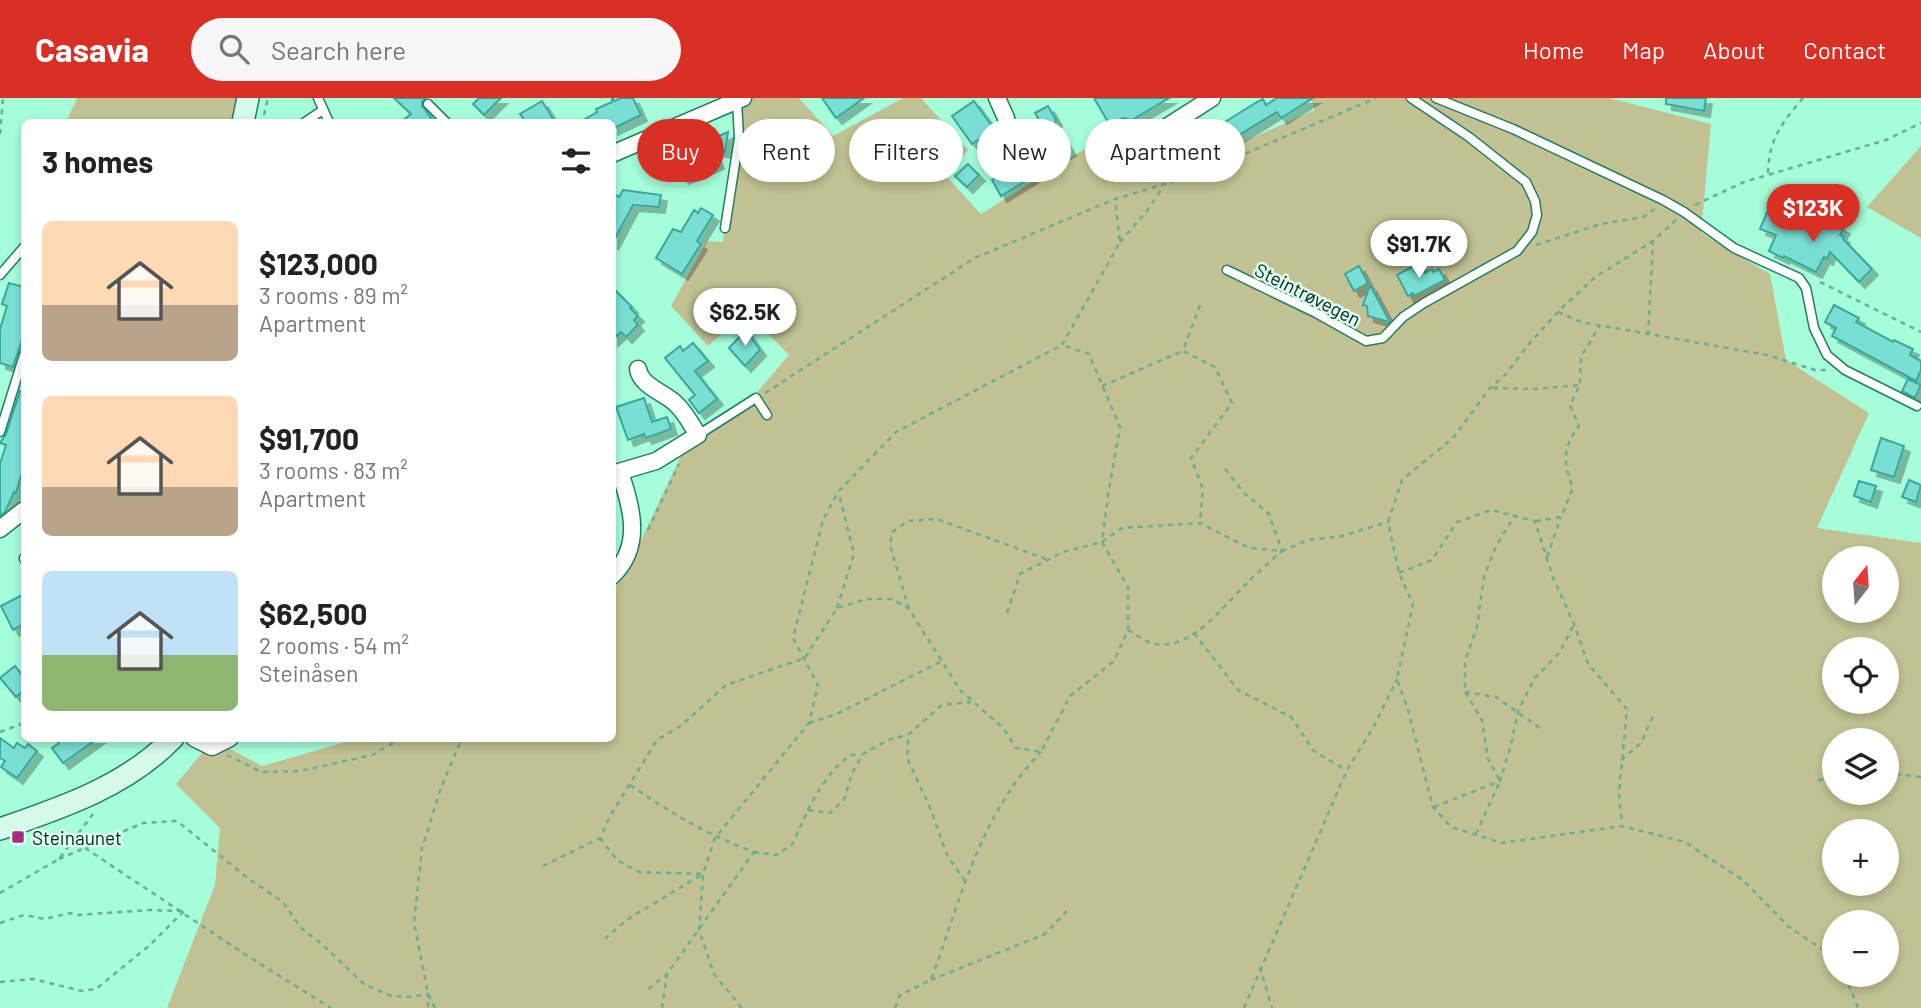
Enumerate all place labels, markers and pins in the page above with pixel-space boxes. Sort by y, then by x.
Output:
pin: $123K [1764,184,1862,244]
pin: $91.7K [1362,220,1476,280]
pin: $62.5K [688,288,802,348]
place label: Steinaunet [32,826,122,849]
marker: Steinaunet [10,829,26,845]

